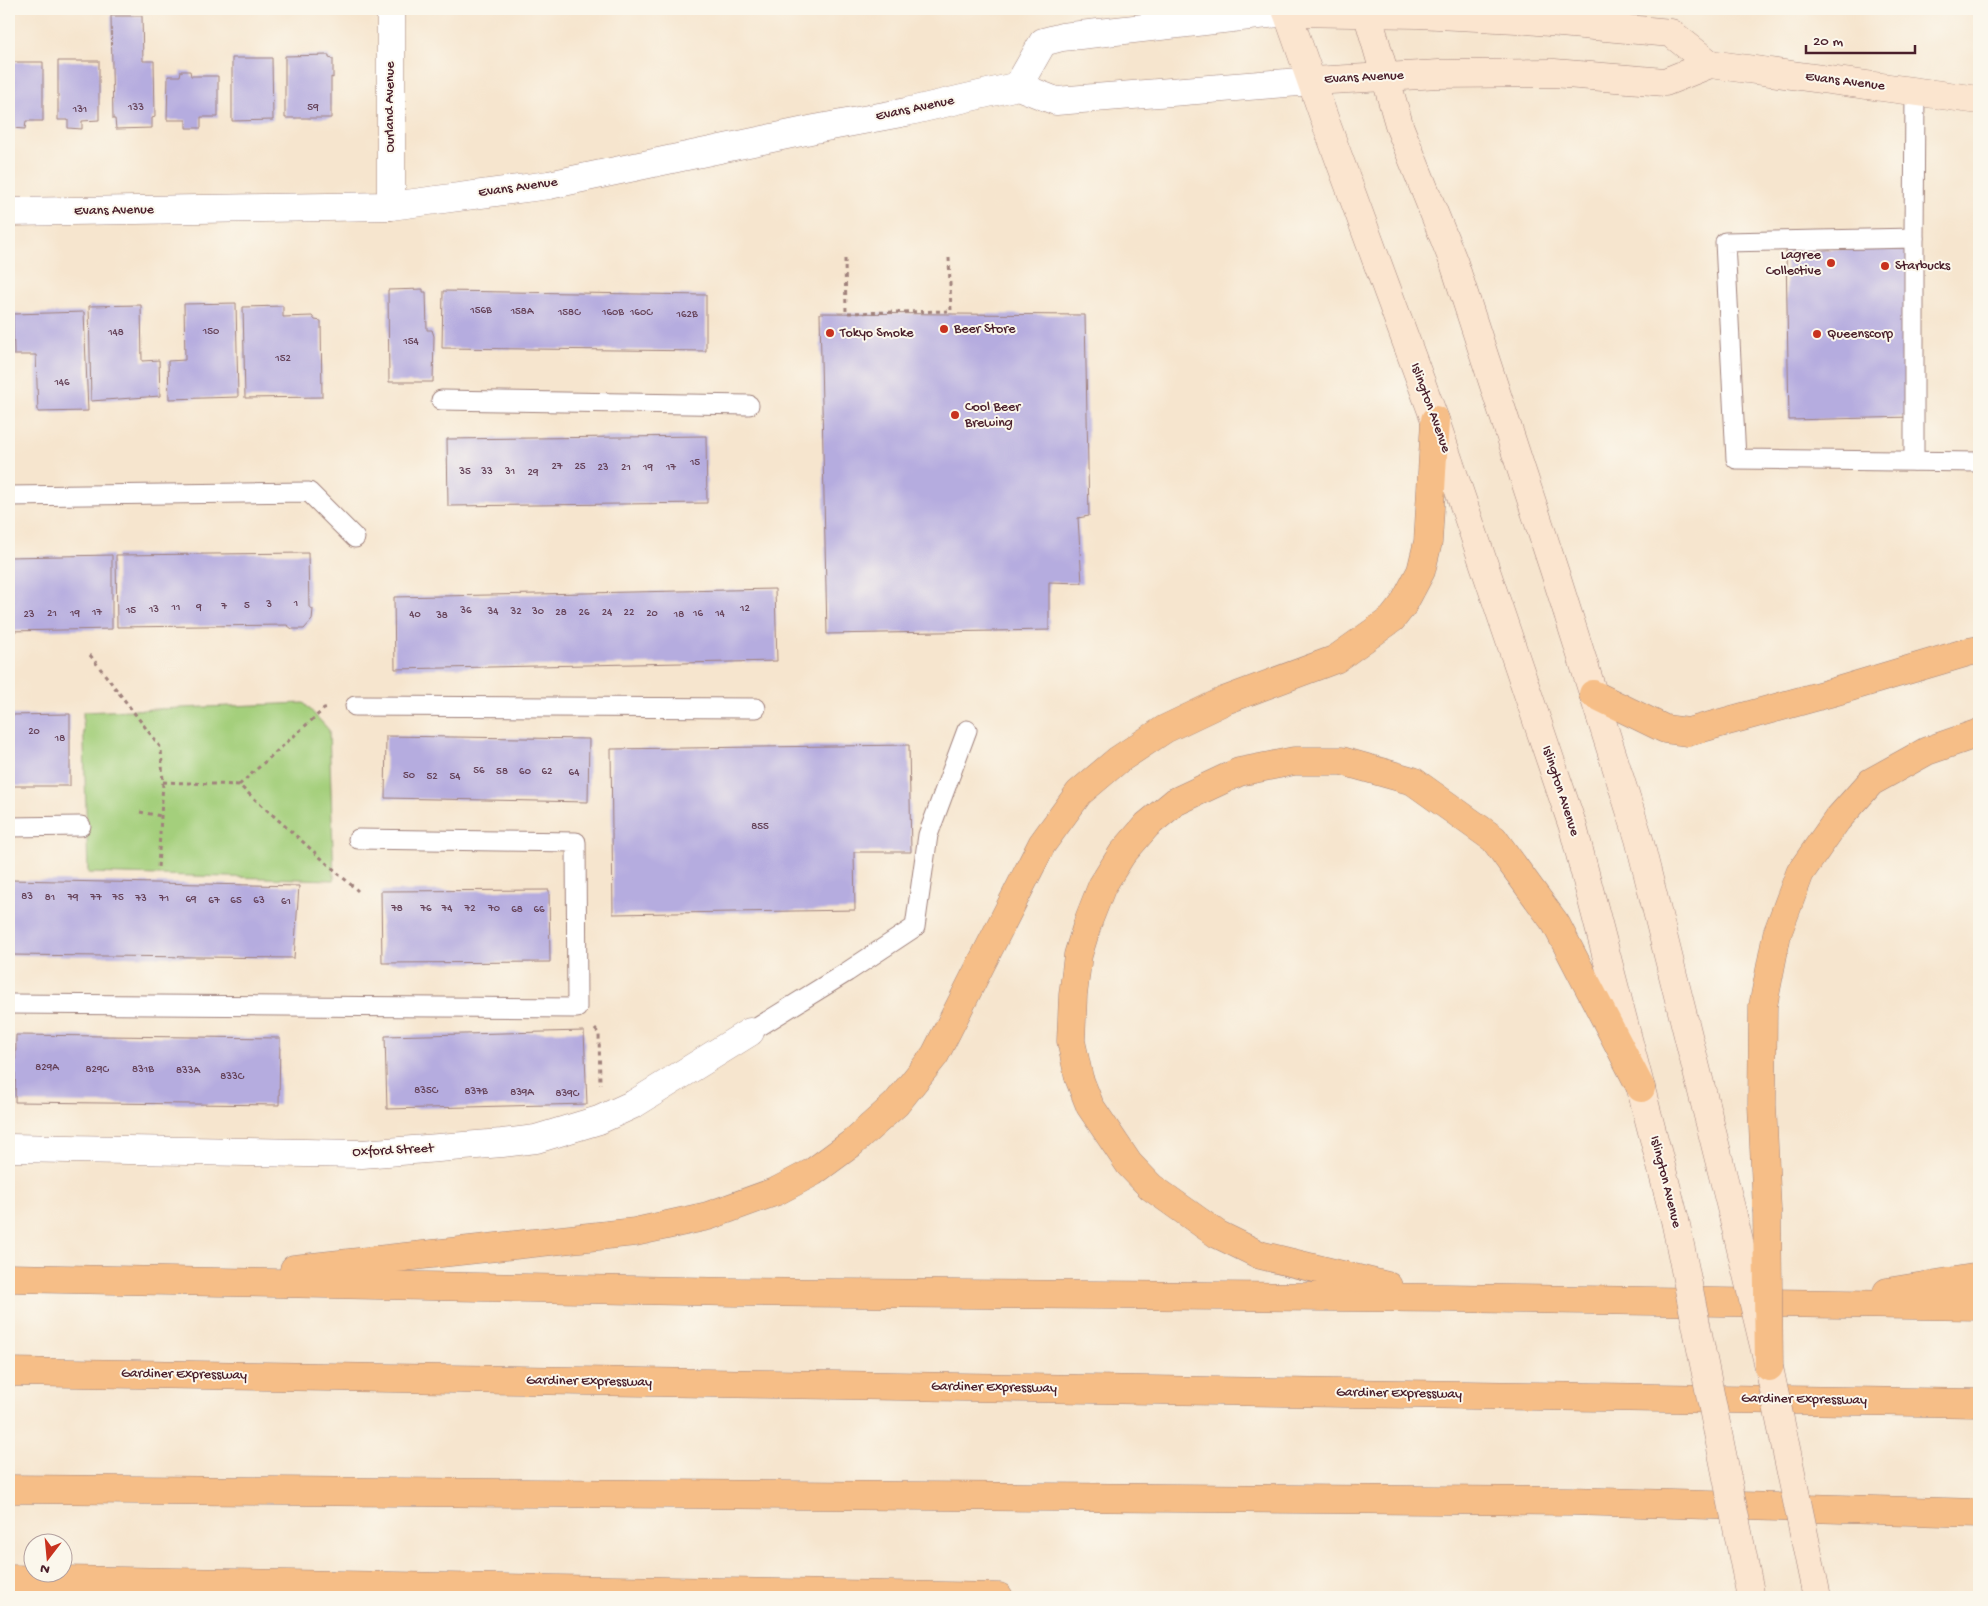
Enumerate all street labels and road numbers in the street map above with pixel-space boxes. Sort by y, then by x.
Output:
street label: Ourland Avenue [382,61,399,153]
street label: Evans Avenue [1324,67,1405,89]
street label: Evans Avenue [1804,69,1886,95]
street label: Evans Avenue [874,92,957,126]
street label: Evans Avenue [477,174,559,202]
street label: Evans Avenue [74,202,155,220]
street label: Islington Avenue [1406,361,1454,456]
street label: Islington Avenue [1537,744,1583,839]
street label: Islington Avenue [1645,1134,1685,1231]
street label: Oxford Street [352,1140,435,1162]
street label: Gardiner Expressway [121,1365,247,1385]
street label: Gardiner Expressway [526,1372,652,1392]
street label: Gardiner Expressway [931,1378,1057,1398]
street label: Gardiner Expressway [1336,1384,1462,1404]
street label: Gardiner Expressway [1741,1390,1867,1410]

